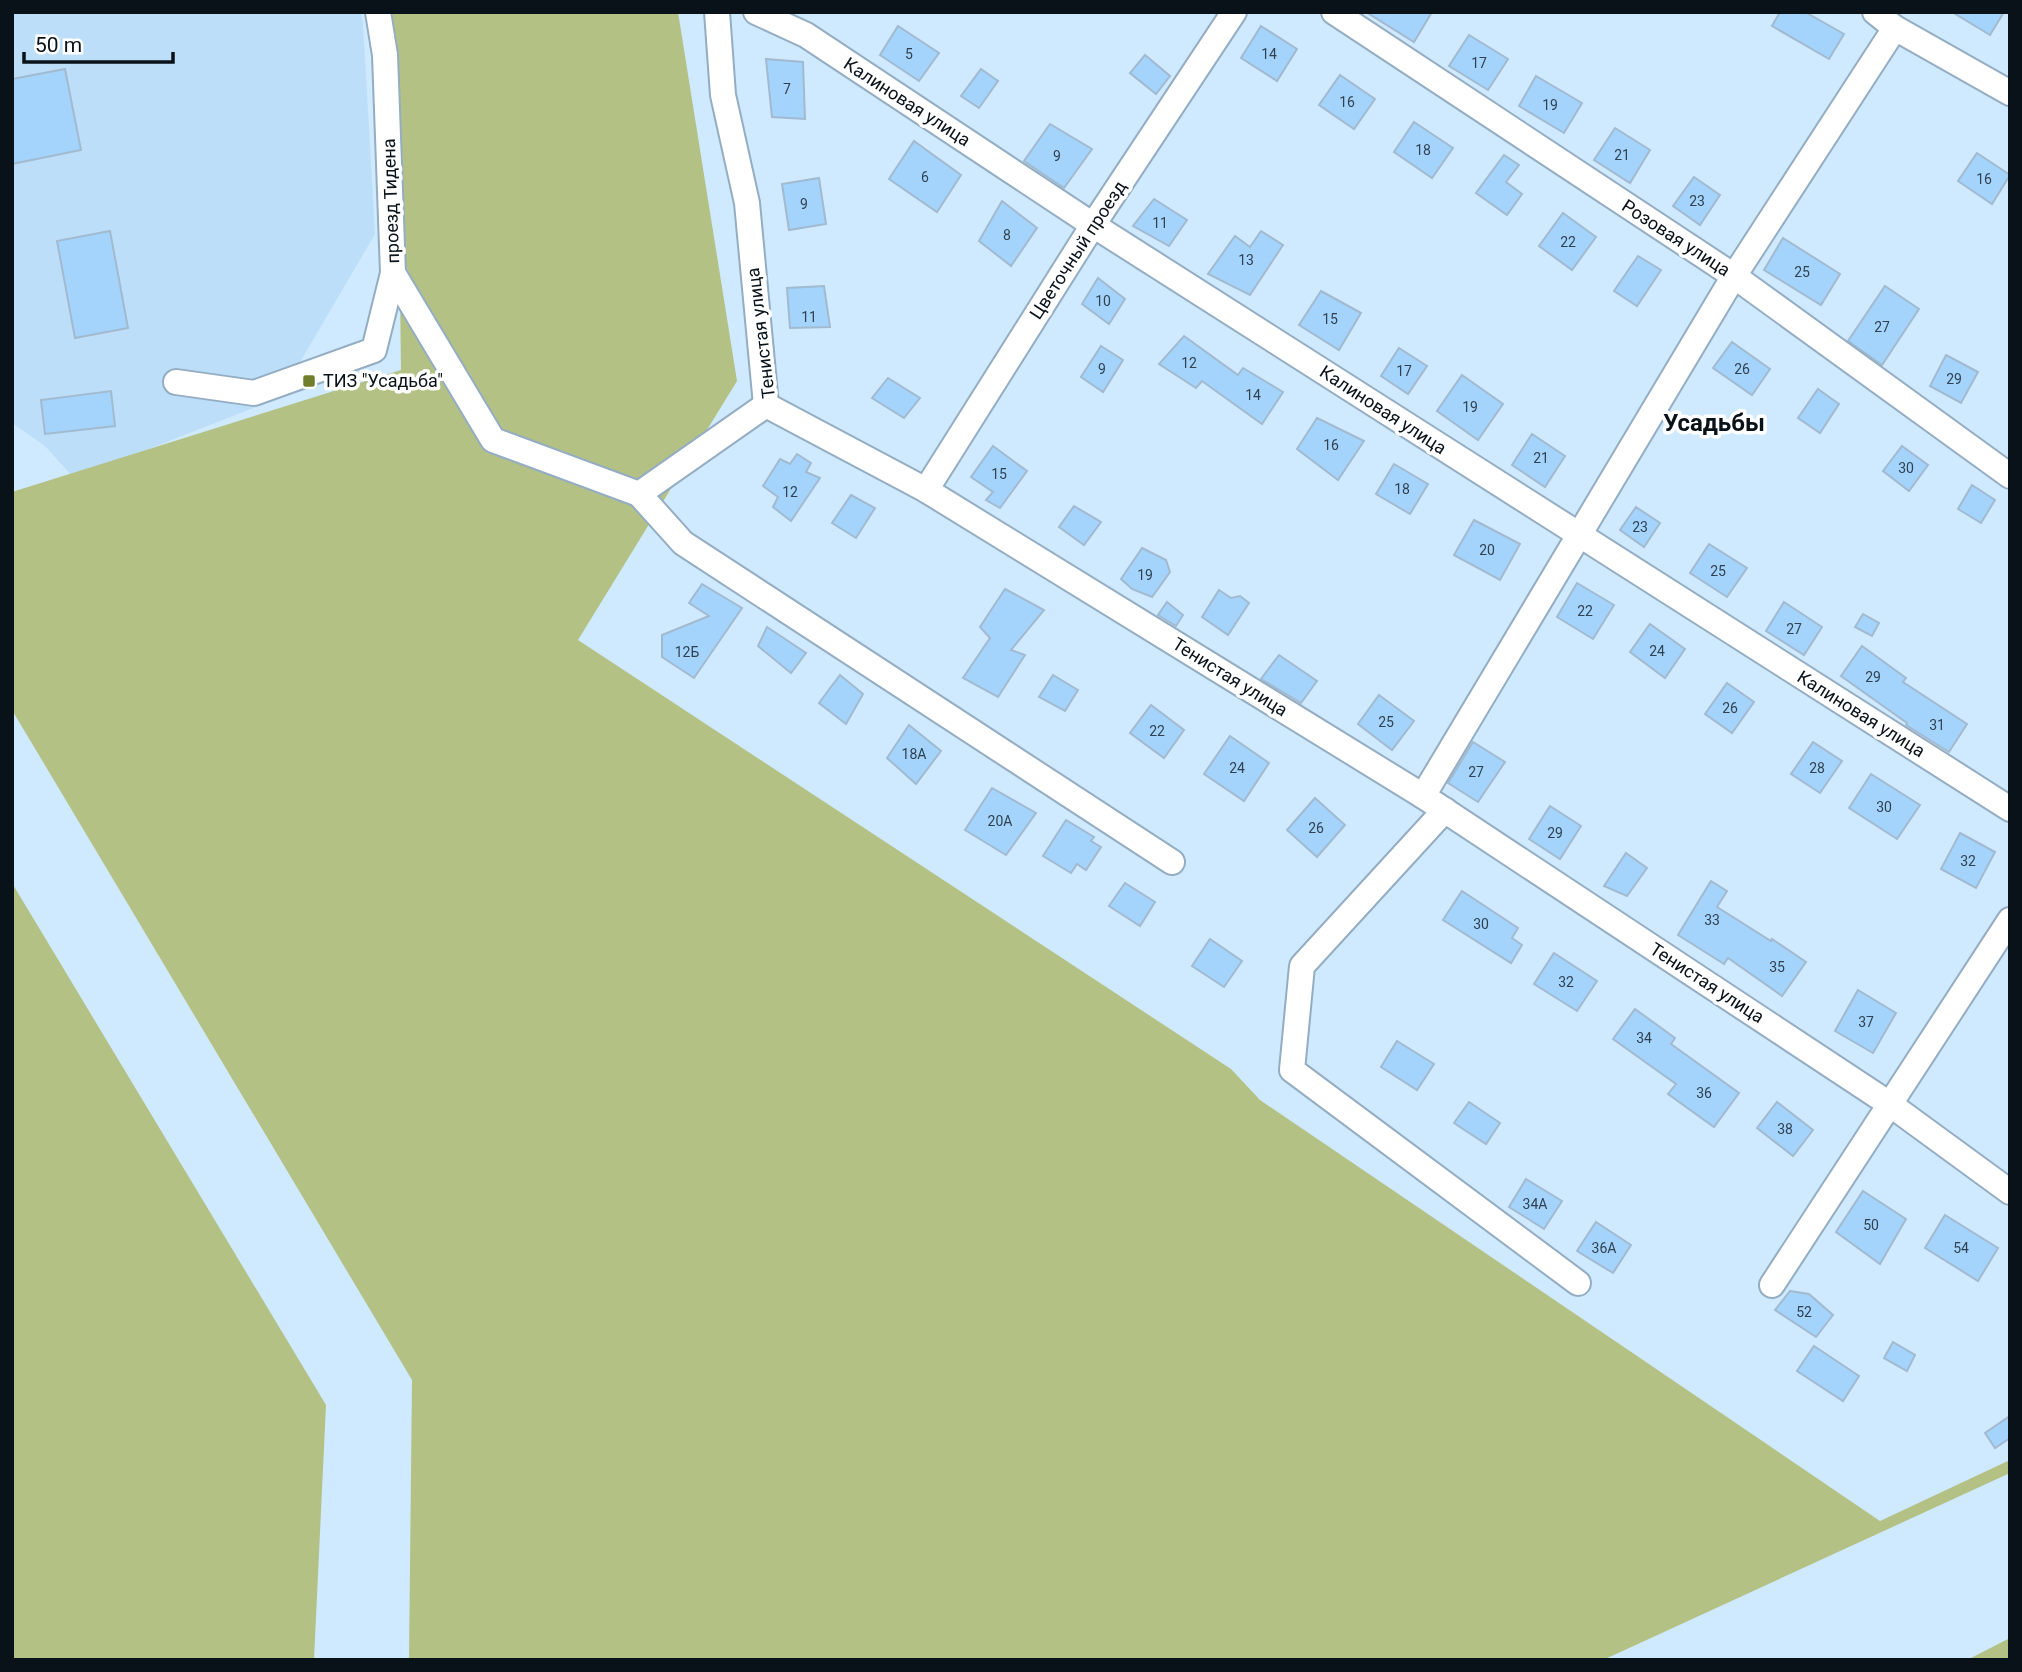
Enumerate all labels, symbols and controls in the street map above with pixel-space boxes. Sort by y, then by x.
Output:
scale bar [24,21,173,65]
text: 50 m [35,33,82,57]
house number: 5 [905,46,913,62]
house number: 14 [1261,46,1277,62]
street label: Калиновая улица [840,53,974,150]
house number: 17 [1471,55,1487,71]
house number: 7 [783,81,791,97]
house number: 16 [1339,94,1355,110]
house number: 19 [1542,97,1558,113]
street label: проезд Тидена [378,138,403,264]
house number: 18 [1415,142,1431,158]
house number: 21 [1614,147,1630,163]
house number: 9 [1053,148,1061,164]
house number: 6 [921,169,929,185]
house number: 16 [1976,171,1992,187]
street label: Цветочный проезд [1025,176,1130,323]
house number: 23 [1689,193,1705,209]
street label: Розовая улица [1618,195,1734,280]
house number: 9 [800,196,808,212]
house number: 11 [1152,215,1168,231]
house number: 8 [1003,227,1011,243]
house number: 22 [1560,234,1576,250]
house number: 13 [1238,252,1254,268]
house number: 25 [1794,264,1810,280]
street label: Тенистая улица [742,266,779,400]
house number: 10 [1095,293,1111,309]
house number: 11 [801,309,817,325]
house number: 15 [1322,311,1338,327]
house number: 27 [1874,319,1890,335]
house number: 12 [1181,355,1197,371]
house number: 9 [1098,361,1106,377]
street label: Калиновая улица [1316,361,1450,458]
house number: 26 [1734,361,1750,377]
house number: 17 [1396,363,1412,379]
place label: ТИЗ "Усадьба" [323,370,443,391]
house number: 29 [1946,371,1962,387]
marker: ТИЗ "Усадьба" [301,373,317,389]
house number: 14 [1245,387,1261,403]
house number: 19 [1462,399,1478,415]
district label: Усадьбы [1663,409,1765,437]
house number: 16 [1323,437,1339,453]
house number: 21 [1533,450,1549,466]
house number: 30 [1898,460,1914,476]
house number: 15 [991,466,1007,482]
house number: 18 [1394,481,1410,497]
house number: 12 [782,484,798,500]
house number: 23 [1632,519,1648,535]
house number: 20 [1479,542,1495,558]
house number: 25 [1710,563,1726,579]
house number: 19 [1137,567,1153,583]
house number: 22 [1577,603,1593,619]
house number: 27 [1786,621,1802,637]
street label: Тенистая улица [1169,633,1292,720]
house number: 24 [1649,643,1665,659]
house number: 12Б [675,644,699,660]
street label: Калиновая улица [1794,666,1929,761]
house number: 29 [1865,669,1881,685]
house number: 26 [1722,700,1738,716]
house number: 25 [1378,714,1394,730]
house number: 31 [1929,717,1945,733]
house number: 22 [1149,723,1165,739]
house number: 18А [902,746,926,762]
house number: 24 [1229,760,1245,776]
house number: 28 [1809,760,1825,776]
house number: 27 [1468,764,1484,780]
house number: 30 [1876,799,1892,815]
house number: 20А [988,813,1012,829]
house number: 26 [1308,820,1324,836]
house number: 29 [1547,825,1563,841]
house number: 32 [1960,853,1976,869]
house number: 33 [1704,912,1720,928]
house number: 30 [1473,916,1489,932]
street label: Тенистая улица [1646,938,1768,1027]
house number: 35 [1769,959,1785,975]
house number: 32 [1558,974,1574,990]
house number: 37 [1858,1014,1874,1030]
house number: 34 [1636,1030,1652,1046]
house number: 36 [1696,1085,1712,1101]
house number: 38 [1777,1121,1793,1137]
house number: 34А [1523,1196,1547,1212]
house number: 50 [1863,1217,1879,1233]
house number: 36А [1592,1240,1616,1256]
house number: 54 [1953,1240,1969,1256]
house number: 52 [1796,1304,1812,1320]

